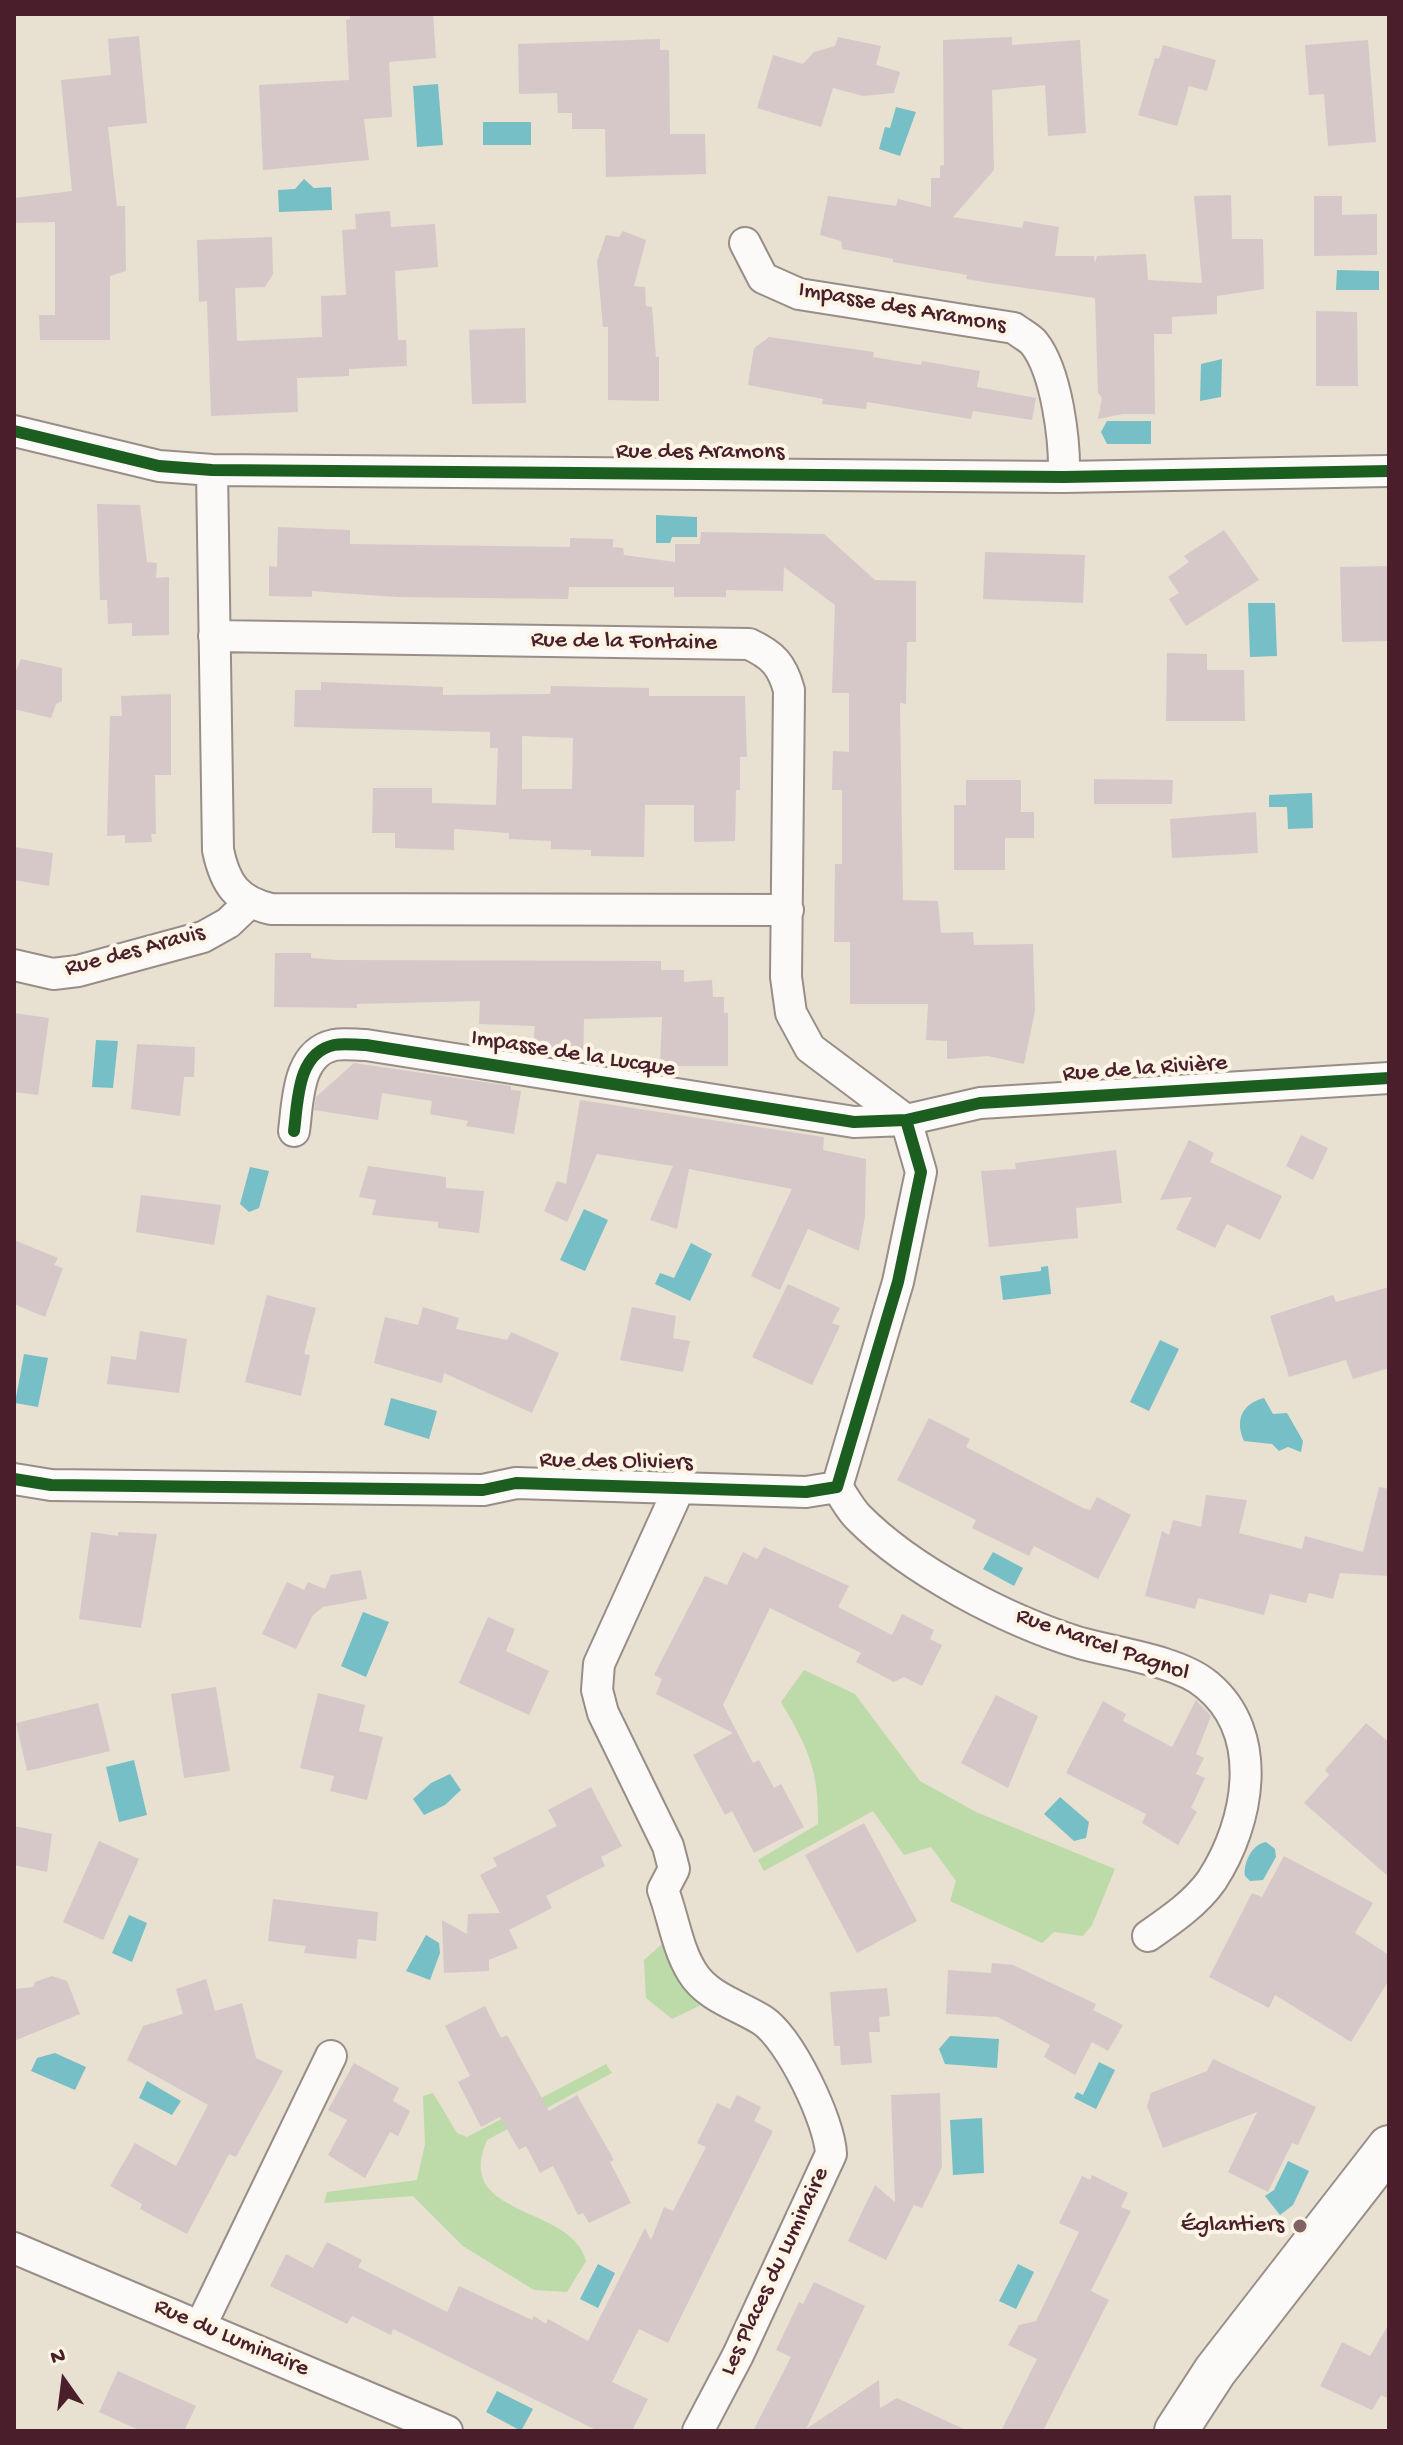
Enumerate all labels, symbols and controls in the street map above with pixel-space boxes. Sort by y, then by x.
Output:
street label: Impasse des Aramons [796,277,1008,341]
street label: Rue des Aramons [616,439,784,467]
street label: Rue de la Fontaine [530,627,718,659]
street label: Rue des Aravis [62,920,208,984]
street label: Impasse de la Lucque [469,1025,677,1085]
street label: Rue de la Rivière [1062,1050,1228,1090]
street label: Rue des Oliviers [539,1447,693,1479]
street label: Rue Marcel Pagnol [1012,1603,1192,1689]
street label: Les Places du Luminaire [715,2163,837,2381]
place label: Églantiers [1181,2212,1284,2240]
marker: Églantiers [1291,2217,1309,2235]
street label: Rue du Luminaire [149,2293,313,2385]
north arrow [24,2341,104,2421]
text: N [48,2343,68,2372]

